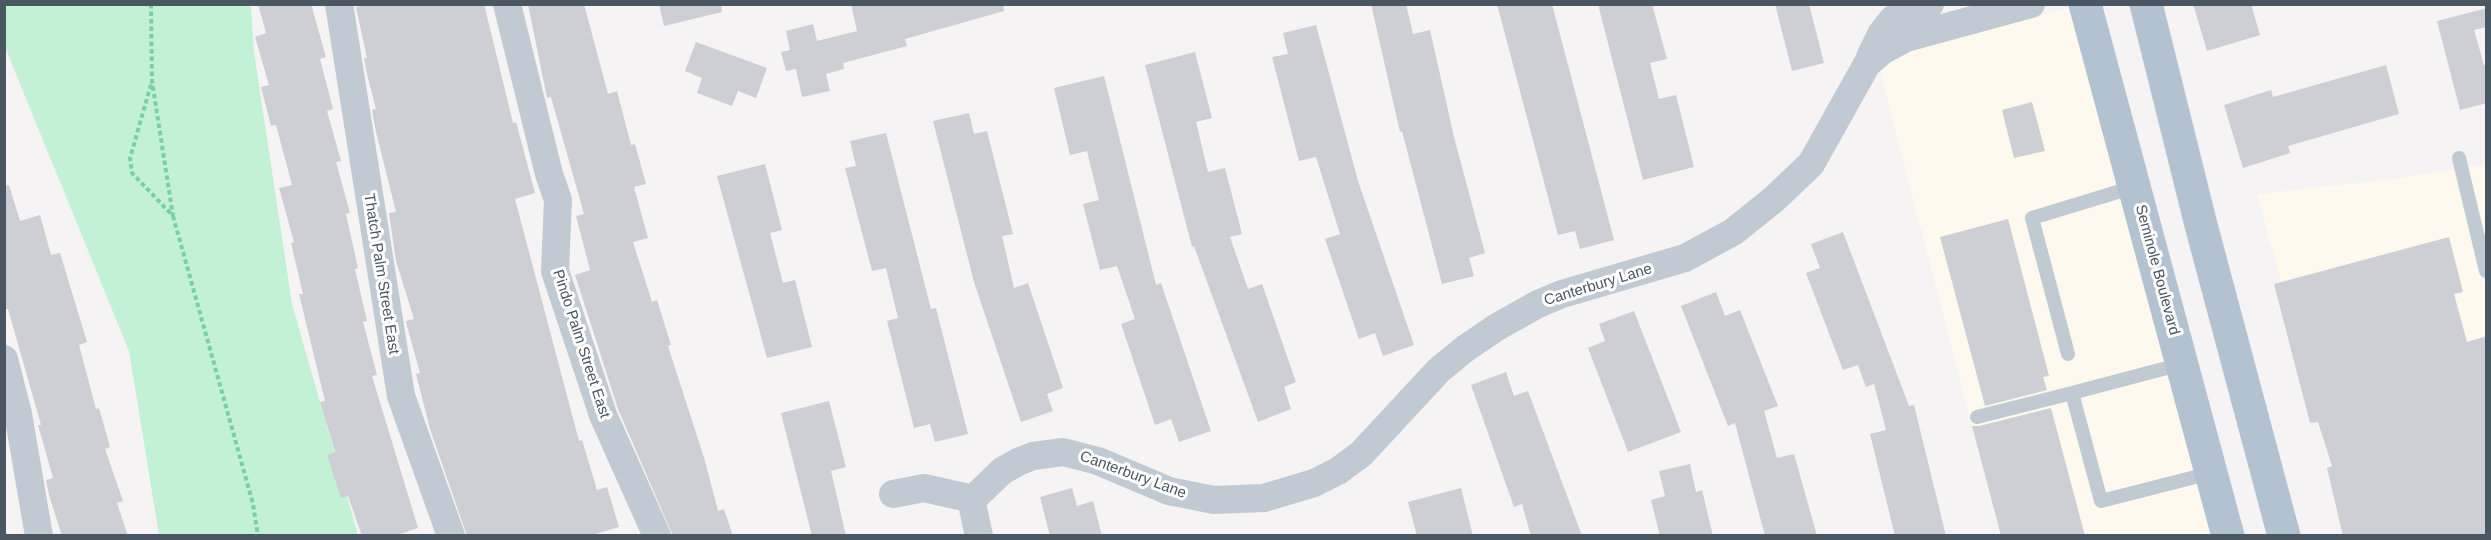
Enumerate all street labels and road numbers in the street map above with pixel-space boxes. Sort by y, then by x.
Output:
street label: Thatch Palm Street East [359,192,403,356]
street label: Seminole Boulevard [2131,203,2183,337]
street label: Canterbury Lane [1542,260,1654,310]
street label: Pindo Palm Street East [548,267,614,421]
street label: Canterbury Lane [1077,447,1189,503]

